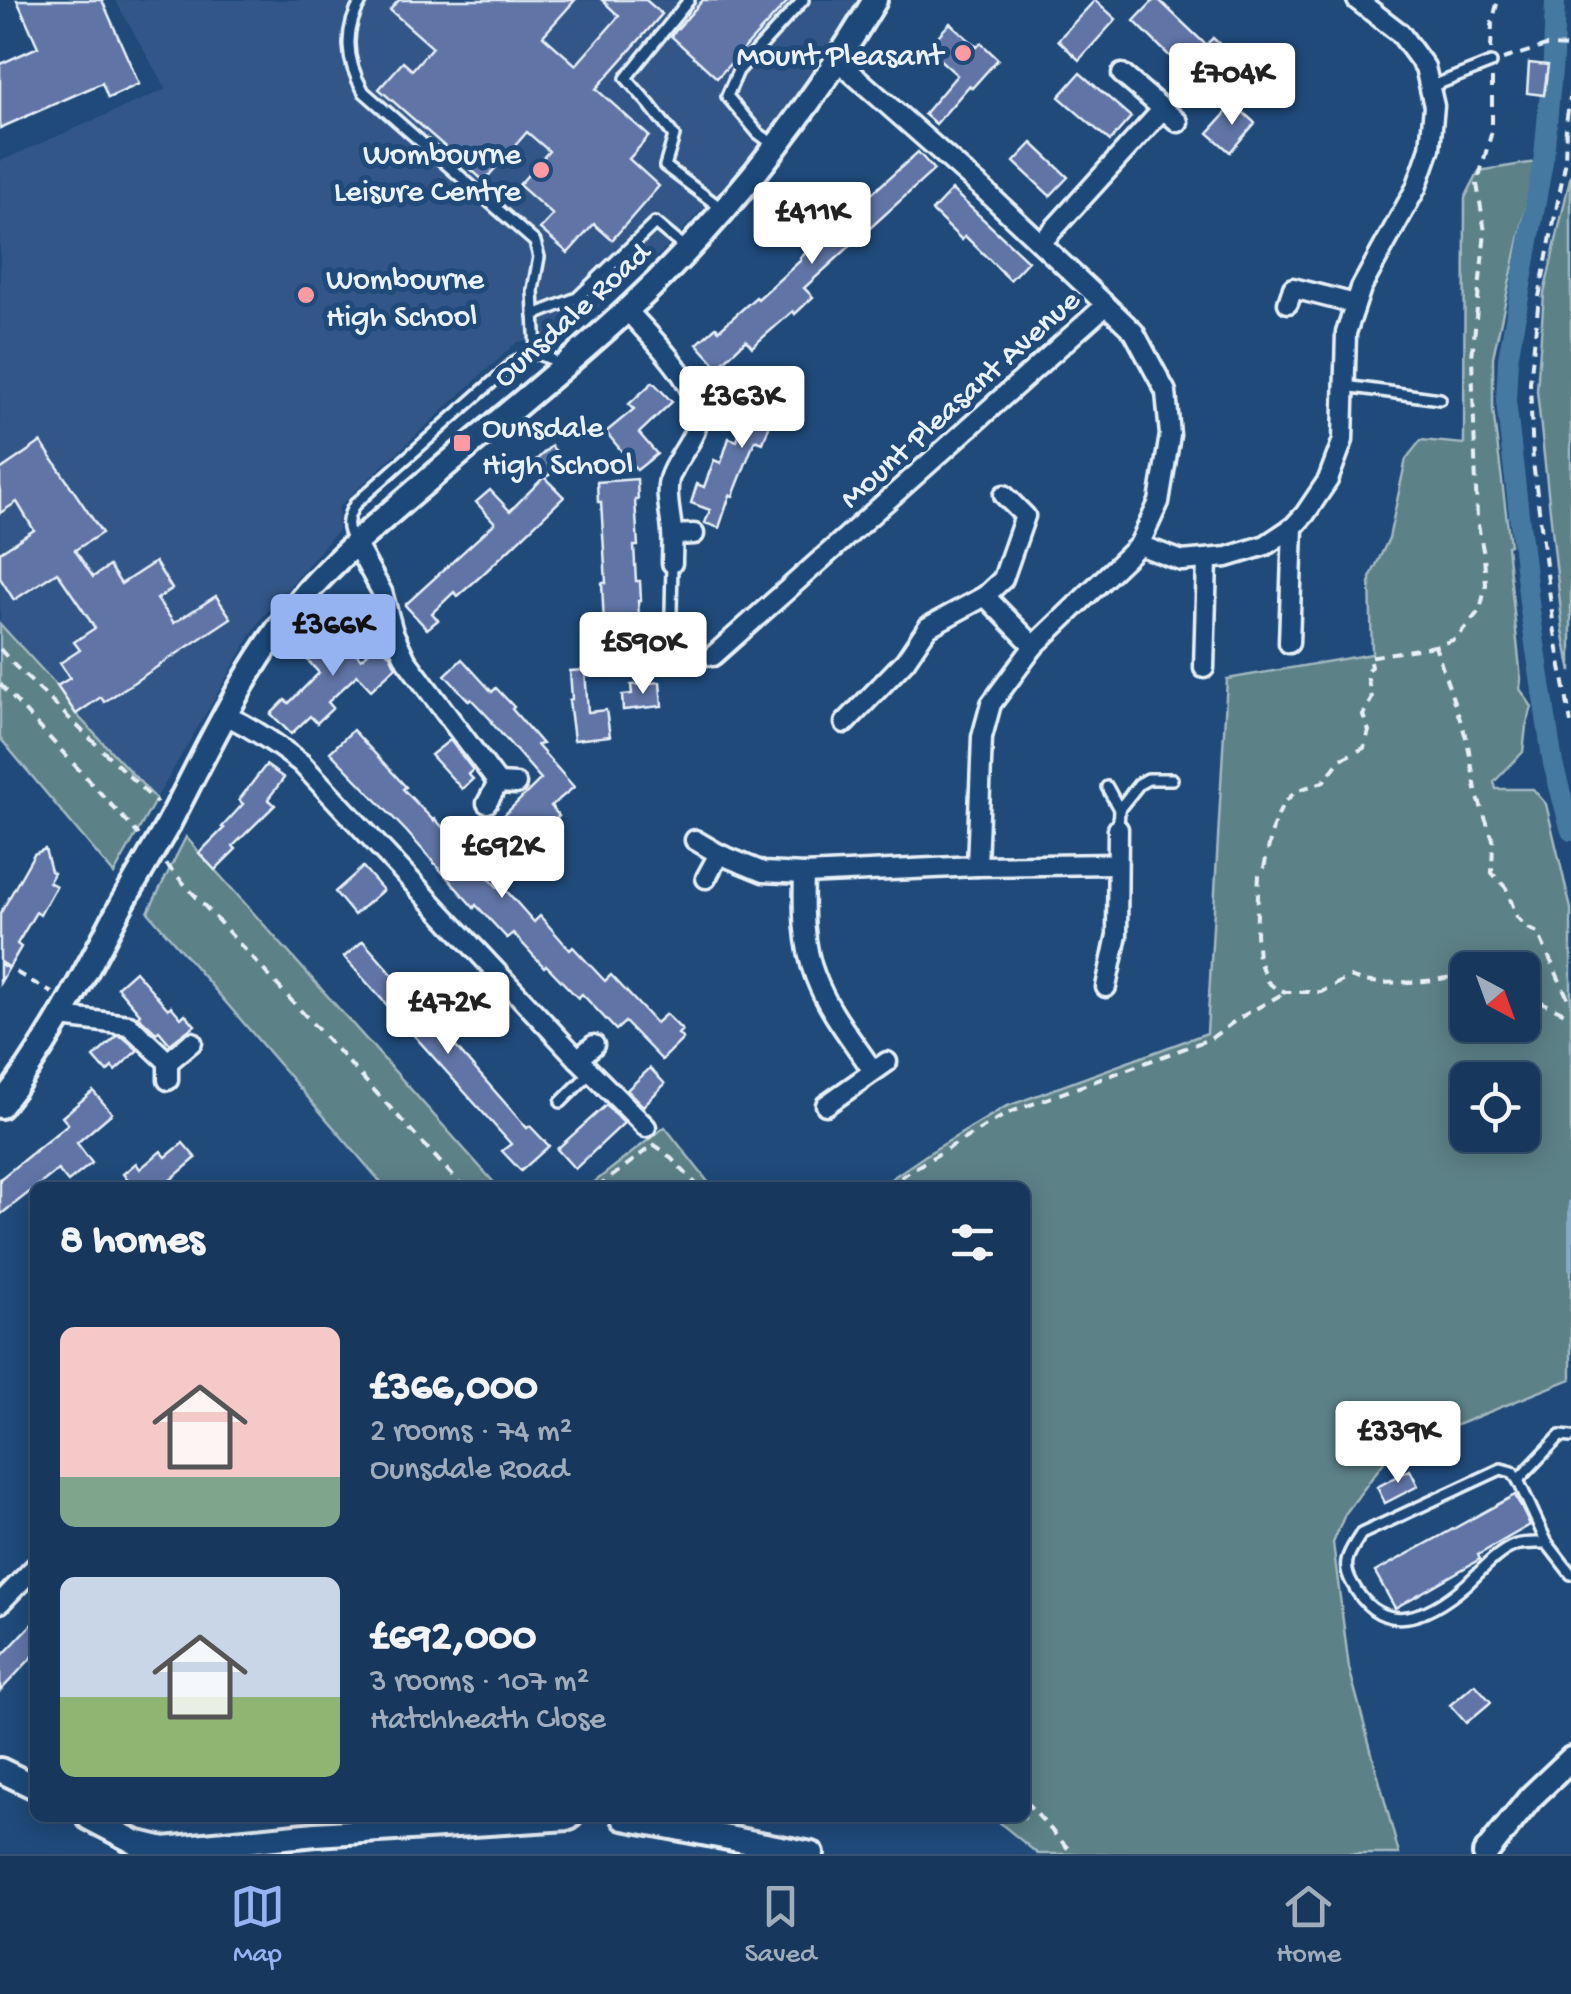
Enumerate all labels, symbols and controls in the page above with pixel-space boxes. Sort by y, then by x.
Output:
place label: Mount Pleasant [737,39,946,77]
marker: Mount Pleasant [952,42,974,64]
pin: £704K [1162,43,1302,128]
text: £704K [1191,56,1273,94]
place label: Wombourne Leisure Centre [334,138,521,213]
marker: Wombourne Leisure Centre [530,159,552,181]
pin: £411K [742,182,882,267]
text: £411K [776,195,848,233]
street label: Ounsdale Road [487,235,662,397]
place label: Wombourne High School [326,263,485,338]
street label: Mount Pleasant Avenue [833,282,1090,519]
marker: Wombourne High School [295,284,317,306]
pin: £363K [672,366,812,451]
text: £363K [701,379,783,417]
place label: Ounsdale High School [482,411,633,486]
marker: Ounsdale High School [451,432,473,454]
pin: £366K [263,594,403,679]
text: £366K [293,607,373,645]
pin: £590K [573,612,713,697]
text: £590K [602,625,684,663]
pin: £692K [432,816,572,901]
text: £692K [462,829,542,867]
north arrow [1450,952,1540,1042]
map controls [1450,952,1540,1152]
pin: £472K [378,972,518,1057]
text: £472K [408,985,488,1023]
button: locate [1450,1062,1540,1152]
icon: filters [945,1215,1000,1270]
text: 8 homes [60,1218,204,1267]
text: £366,000 [370,1365,538,1414]
icon: home [140,1367,260,1487]
pin: £339K [1328,1401,1468,1486]
text: 2 rooms · 74 m² [370,1414,572,1452]
text: £339K [1357,1414,1439,1452]
text: Ounsdale Road [370,1452,569,1490]
text: £692,000 [370,1615,536,1664]
icon: home [140,1617,260,1737]
text: 3 rooms · 107 m² [370,1664,589,1702]
text: Hatchheath Close [370,1702,606,1740]
tab: Map [230,1879,285,1972]
tab: Saved [745,1879,816,1972]
tab: Home [1276,1879,1341,1972]

